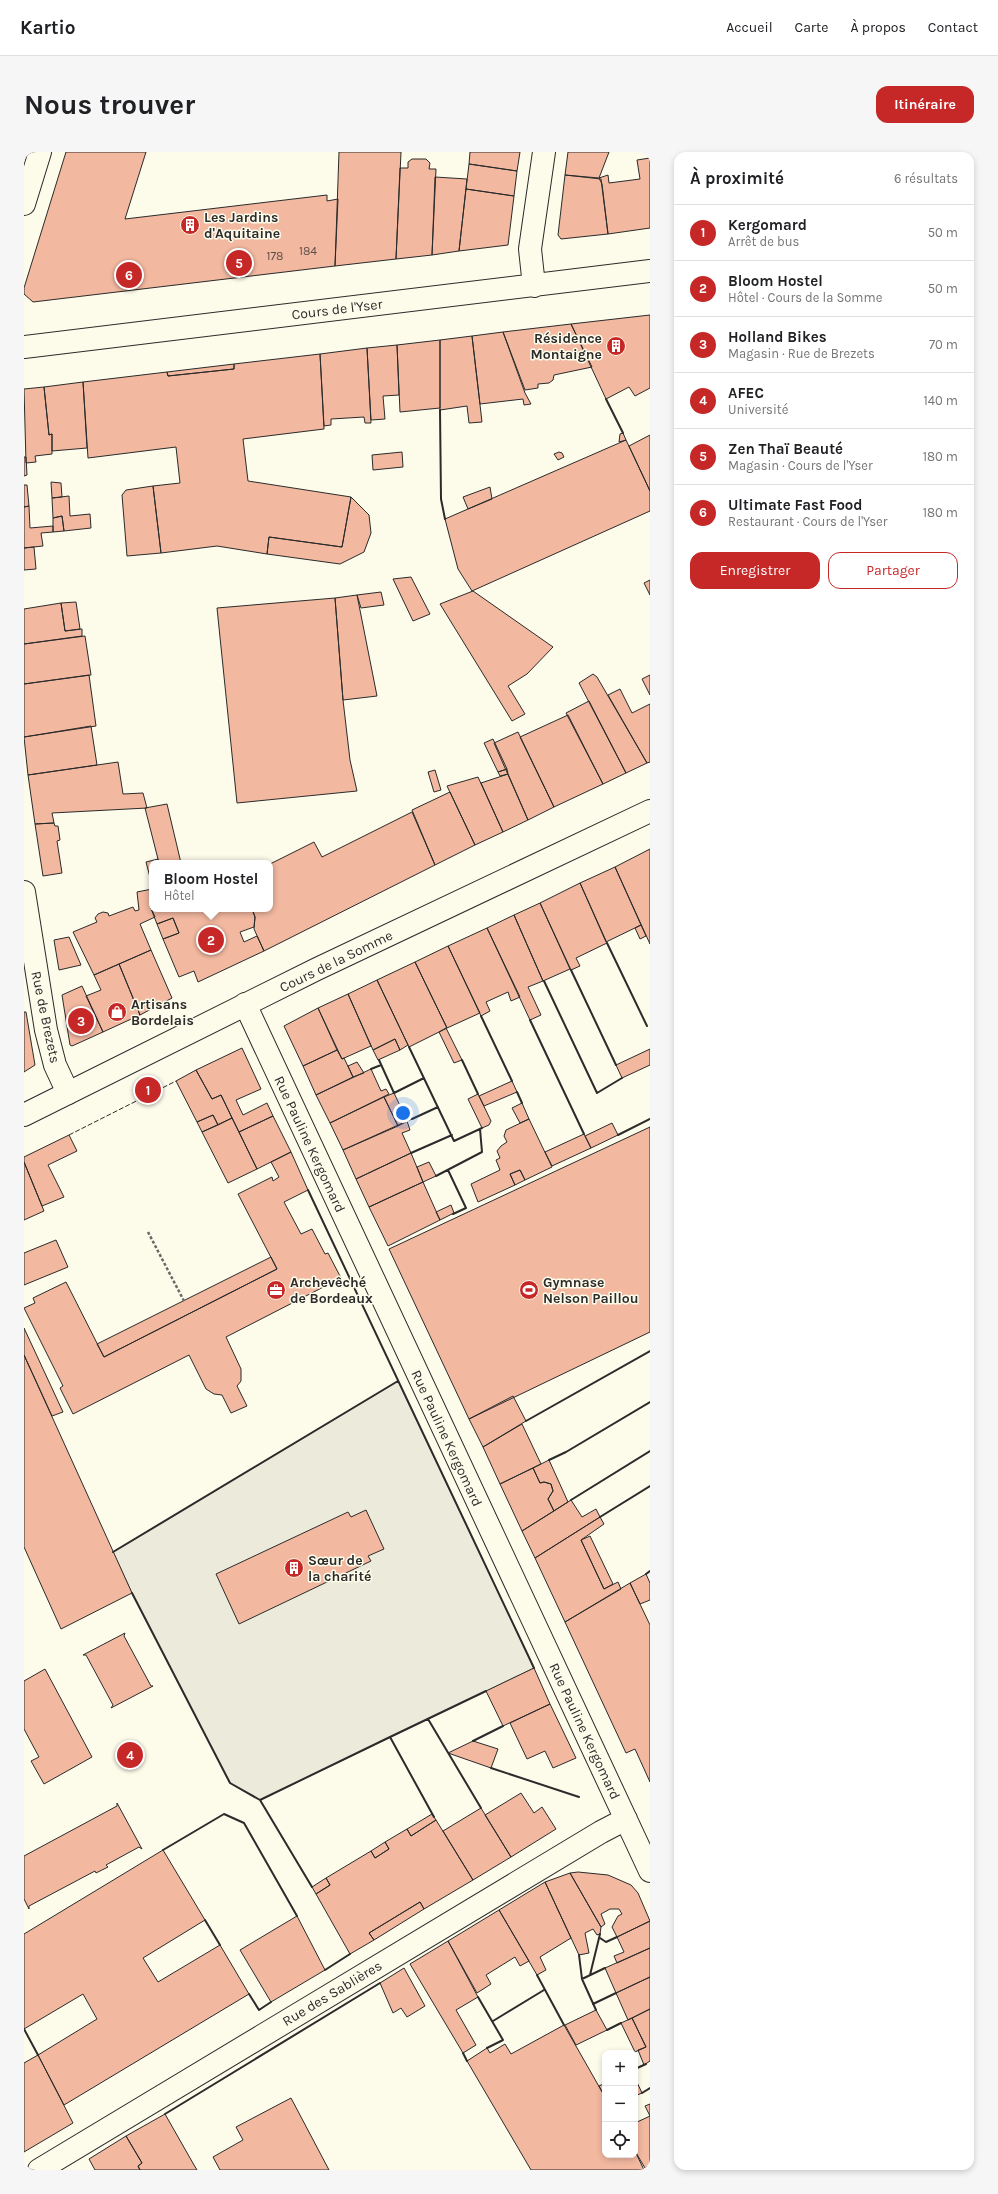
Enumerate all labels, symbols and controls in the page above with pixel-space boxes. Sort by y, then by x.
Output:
text: Kartio [20,17,75,39]
text: Accueil [726,19,773,36]
text: Carte [795,19,828,36]
text: À propos [850,19,906,36]
text: Contact [928,19,978,36]
button: Itinéraire [876,86,974,123]
text: Nous trouver [24,88,195,121]
text: À proximité [690,168,784,188]
text: 6 résultats [894,171,958,186]
place label: Les Jardins d'Aquitaine [204,209,280,242]
building icon: Les Jardins d'Aquitaine [179,214,201,236]
text: Kergomard [728,216,807,234]
text: 1 [701,225,705,240]
text: 50 m [928,225,958,240]
text: Arrêt de bus [728,234,799,249]
house number: 184 [299,244,317,258]
pin: 5 [226,248,252,278]
house number: 178 [267,249,283,263]
pin: 6 [116,260,142,290]
text: Bloom Hostel [728,272,823,290]
text: 2 [699,281,707,296]
text: 50 m [928,281,958,296]
text: Hôtel · Cours de la Somme [728,290,882,305]
street label: Cours de l'Yser [291,295,384,324]
text: Holland Bikes [728,328,827,346]
place label: Résidence Montaigne [531,330,602,363]
building icon: Résidence Montaigne [605,335,627,357]
text: 3 [699,337,707,352]
text: 70 m [929,337,958,352]
text: Magasin · Rue de Brezets [728,346,875,361]
text: AFEC [728,384,764,402]
text: 4 [699,393,707,408]
text: 140 m [923,393,958,408]
text: Université [728,402,788,417]
text: Zen Thaï Beauté [728,440,843,458]
text: 5 [699,449,707,464]
text: 180 m [923,449,958,464]
text: Magasin · Cours de l'Yser [728,458,873,473]
text: Ultimate Fast Food [728,496,863,514]
text: 6 [699,505,707,520]
text: 180 m [923,505,958,520]
text: Restaurant · Cours de l'Yser [728,514,887,529]
button: Enregistrer [690,552,820,589]
button: Partager [828,552,958,589]
popup [149,860,273,912]
text: Bloom Hostel [164,870,258,888]
text: Hôtel [164,888,195,903]
pin: 2 [198,925,224,955]
street label: Cours de la Somme [277,927,396,996]
street label: Rue de Brezets [27,969,64,1065]
place label: Artisans Bordelais [131,996,194,1029]
shop icon: Artisans Bordelais [106,1001,128,1023]
pin: 3 [68,1006,94,1036]
street label: Rue Pauline Kergomard [270,1073,349,1215]
pin: 1 [135,1075,161,1105]
your location [393,1103,413,1123]
place label: Archevêché de Bordeaux [290,1274,373,1307]
place label: Gymnase Nelson Paillou [543,1274,638,1307]
office icon: Archevêché de Bordeaux [265,1279,287,1301]
sports icon: Gymnase Nelson Paillou [518,1279,540,1301]
street label: Rue Pauline Kergomard [407,1367,486,1509]
place label: Sœur de la charité [308,1552,371,1585]
building icon: Sœur de la charité [283,1557,305,1579]
street label: Rue Pauline Kergomard [545,1660,624,1802]
pin: 4 [117,1740,143,1770]
street label: Rue des Sablières [279,1957,385,2030]
map controls [602,2050,638,2158]
button: + [602,2050,638,2086]
button: − [602,2086,638,2122]
button: locate [602,2122,638,2158]

